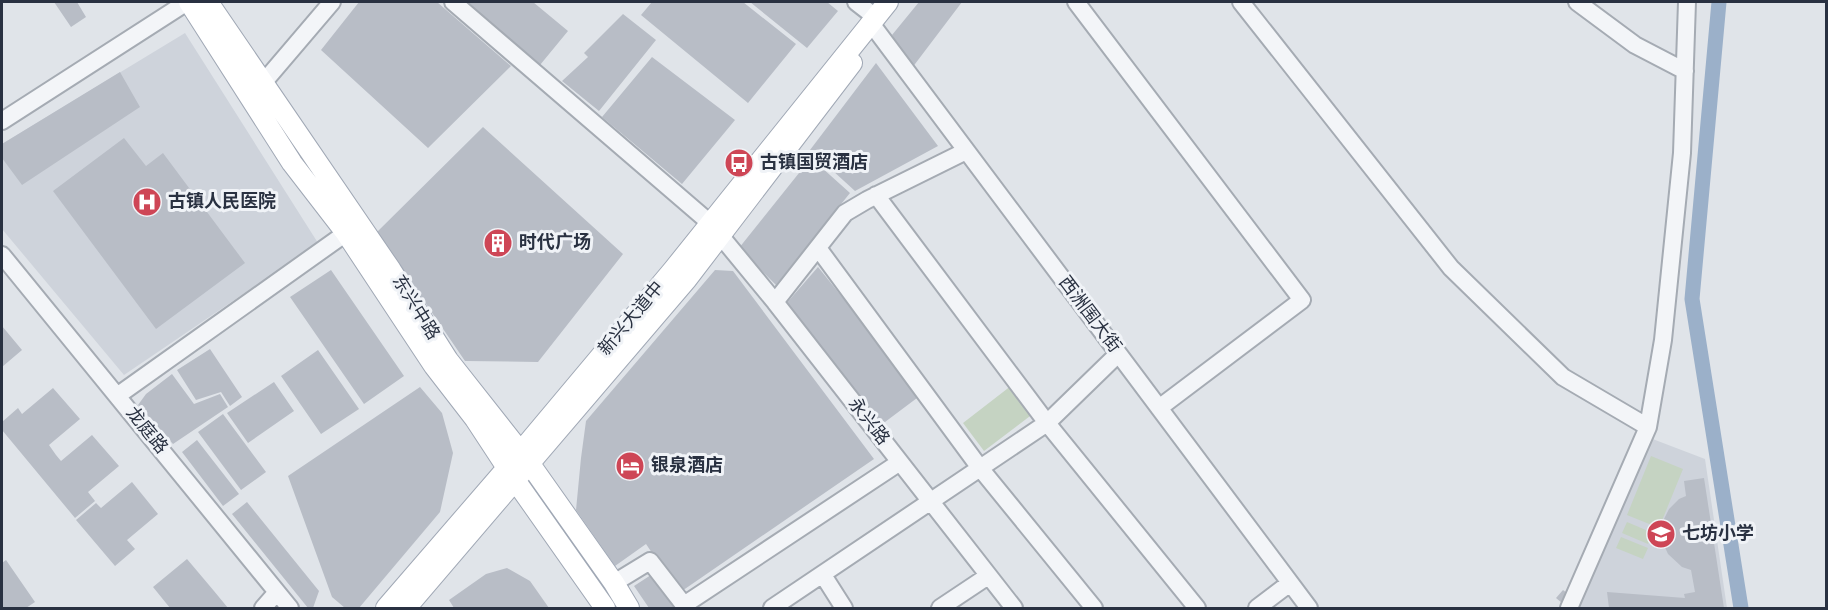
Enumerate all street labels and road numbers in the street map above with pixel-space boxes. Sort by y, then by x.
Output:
street label: 东兴中路 [386,271,444,345]
street label: 西洲围大街 [1053,272,1125,358]
street label: 新兴大道中 [594,277,670,361]
street label: 永兴路 [842,394,894,450]
street label: 龙庭路 [120,403,172,459]

